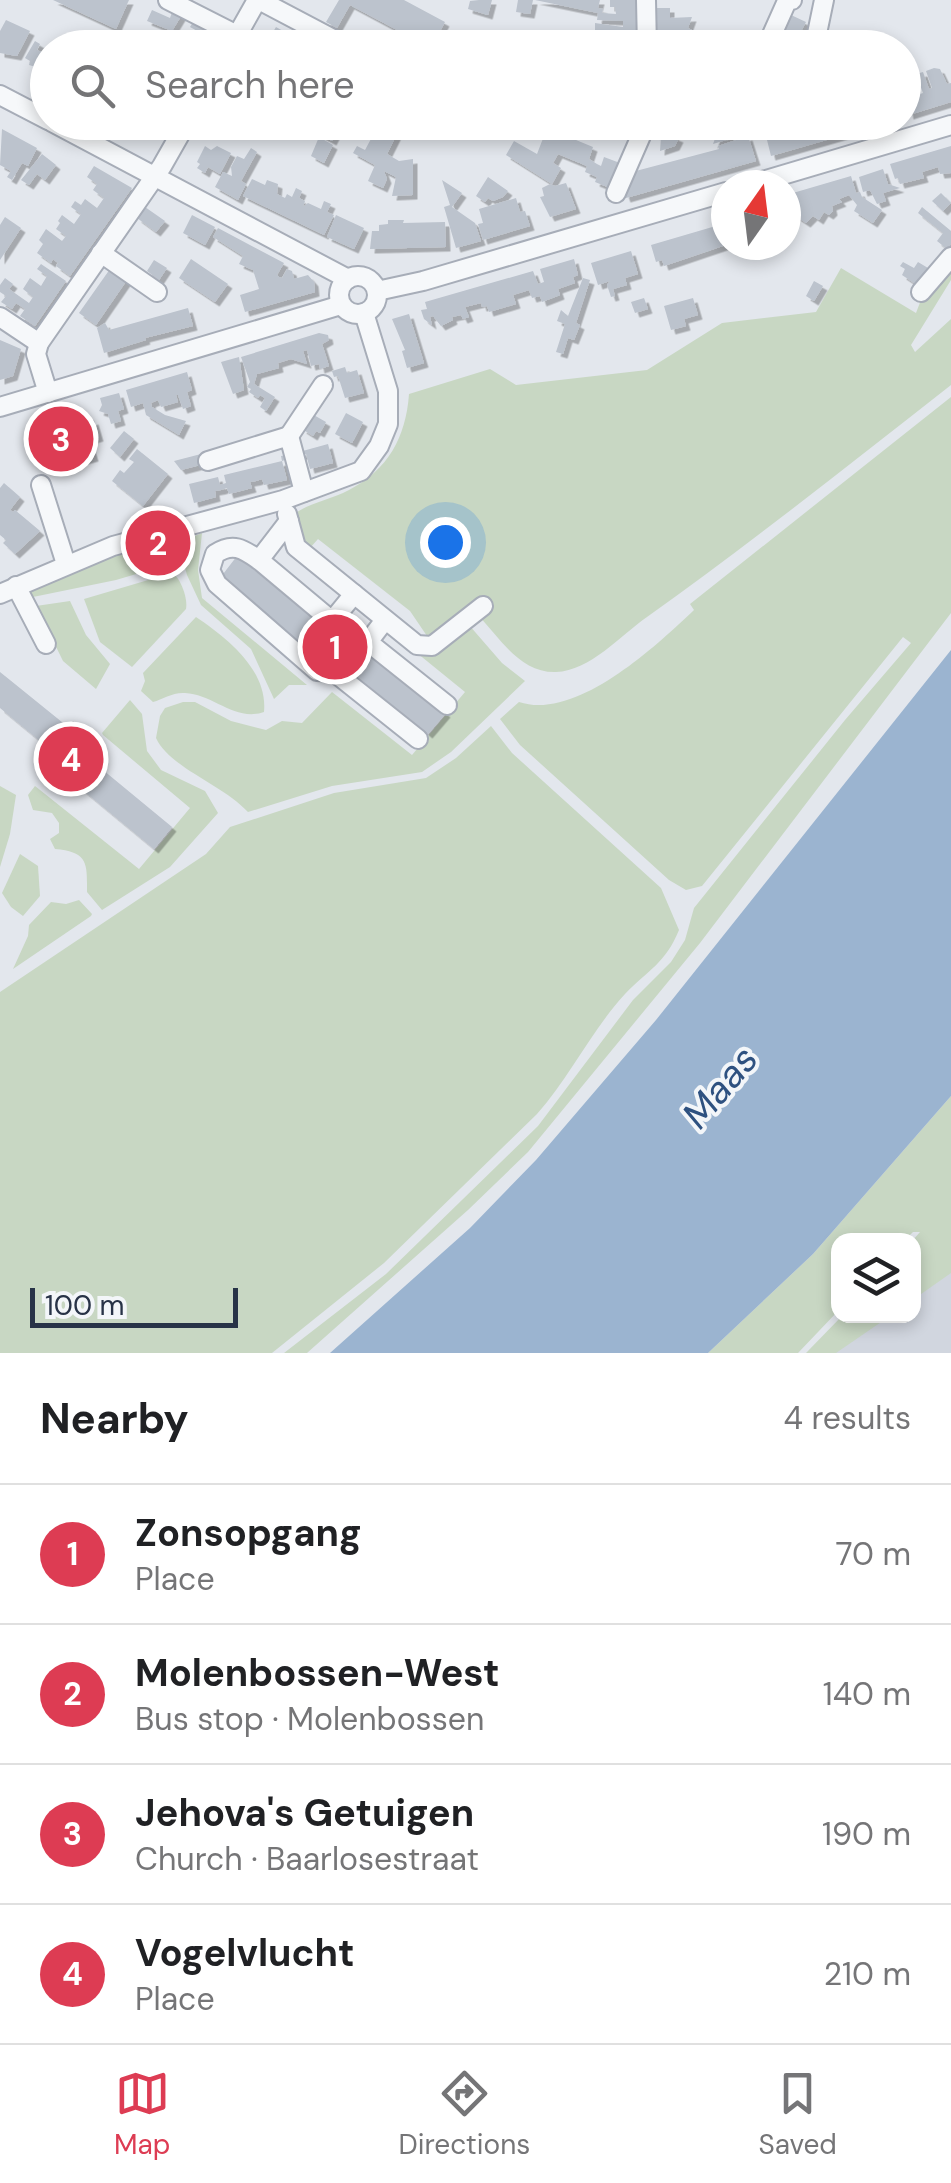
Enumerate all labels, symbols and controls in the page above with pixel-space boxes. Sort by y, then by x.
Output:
search box [30,30,921,140]
icon: search [65,58,120,113]
text: Search here [145,60,355,110]
north arrow [711,170,801,260]
pin: 3 [28,402,94,476]
pin: 2 [126,506,190,580]
your location [420,517,471,568]
pin: 1 [302,610,368,684]
pin: 4 [38,722,104,796]
water label: Maas [671,1035,769,1139]
map controls [831,1233,921,1323]
button: layers [831,1233,921,1323]
scale bar [30,1283,238,1328]
text: 100 m [45,1287,124,1324]
text: Nearby [40,1391,189,1446]
text: 4 results [784,1397,911,1439]
text: Zonsopgang [135,1508,362,1558]
text: 1 [67,1533,78,1575]
text: 70 m [835,1533,911,1575]
text: Place [135,1558,215,1600]
text: Molenbossen-West [135,1648,499,1698]
text: 2 [63,1673,82,1715]
text: 140 m [823,1673,911,1715]
text: Bus stop · Molenbossen [135,1698,484,1740]
text: Jehova's Getuigen [135,1788,474,1838]
text: 3 [63,1813,82,1855]
text: 190 m [822,1813,911,1855]
text: Church · Baarlosestraat [135,1838,479,1880]
text: Vogelvlucht [135,1928,354,1978]
text: 4 [62,1953,83,1995]
text: 210 m [824,1953,911,1995]
text: Place [135,1978,215,2020]
tab: Map [114,2066,170,2163]
tab: Directions [399,2066,530,2163]
tab: Saved [758,2066,837,2163]

